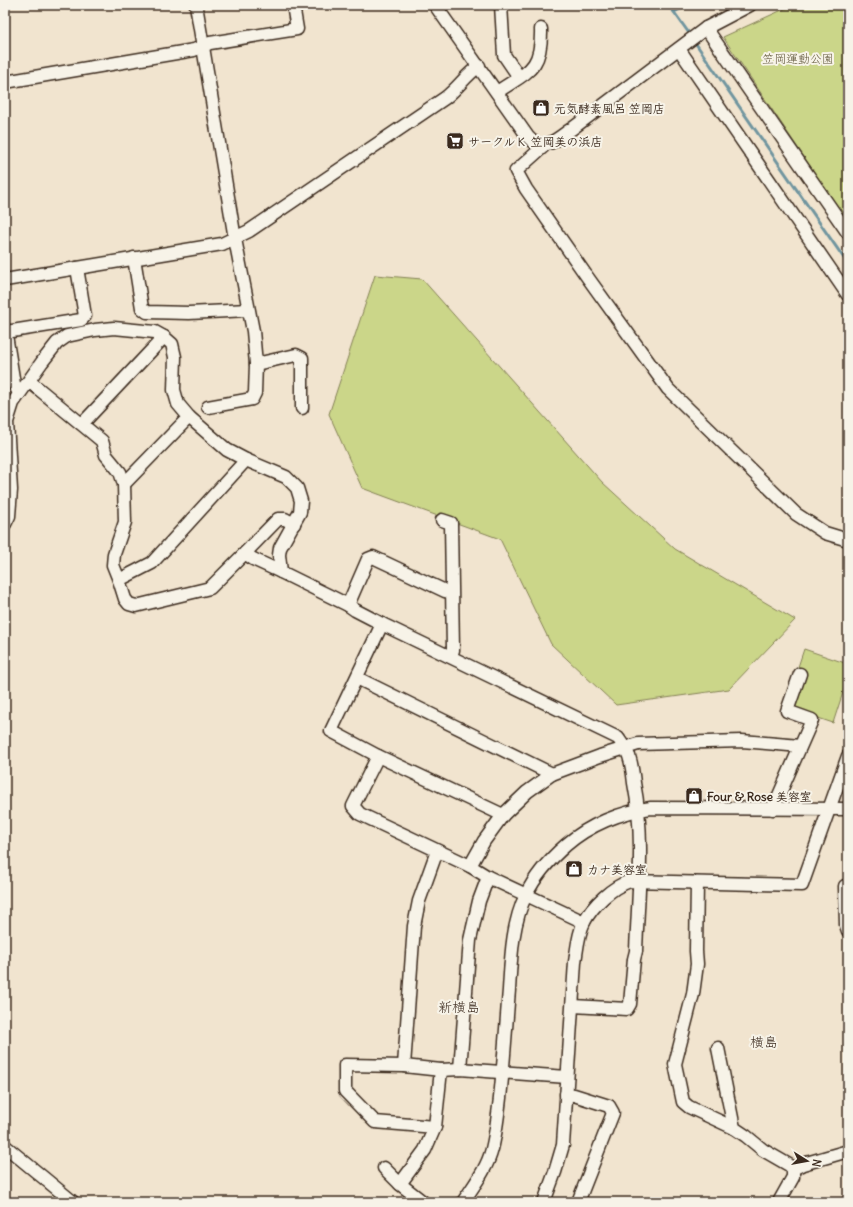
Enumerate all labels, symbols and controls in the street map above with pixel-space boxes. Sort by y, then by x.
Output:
park label: 笠岡運動公園 [762,51,834,66]
shop icon: 元気酵素風呂 笠岡店 [531,98,551,118]
place label: 元気酵素風呂 笠岡店 [554,101,665,116]
supermarket icon: サークルＫ 笠岡美の浜店 [445,131,465,151]
place label: サークルＫ 笠岡美の浜店 [468,134,602,149]
shop icon: Four & Rose 美容室 [684,786,704,806]
place label: Four & Rose 美容室 [707,789,812,804]
shop icon: カナ美容室 [564,859,584,879]
place label: カナ美容室 [587,862,647,877]
district label: 新横島 [438,998,480,1016]
district label: 横島 [750,1033,778,1051]
north arrow [787,1141,827,1181]
text: N [809,1158,824,1168]

